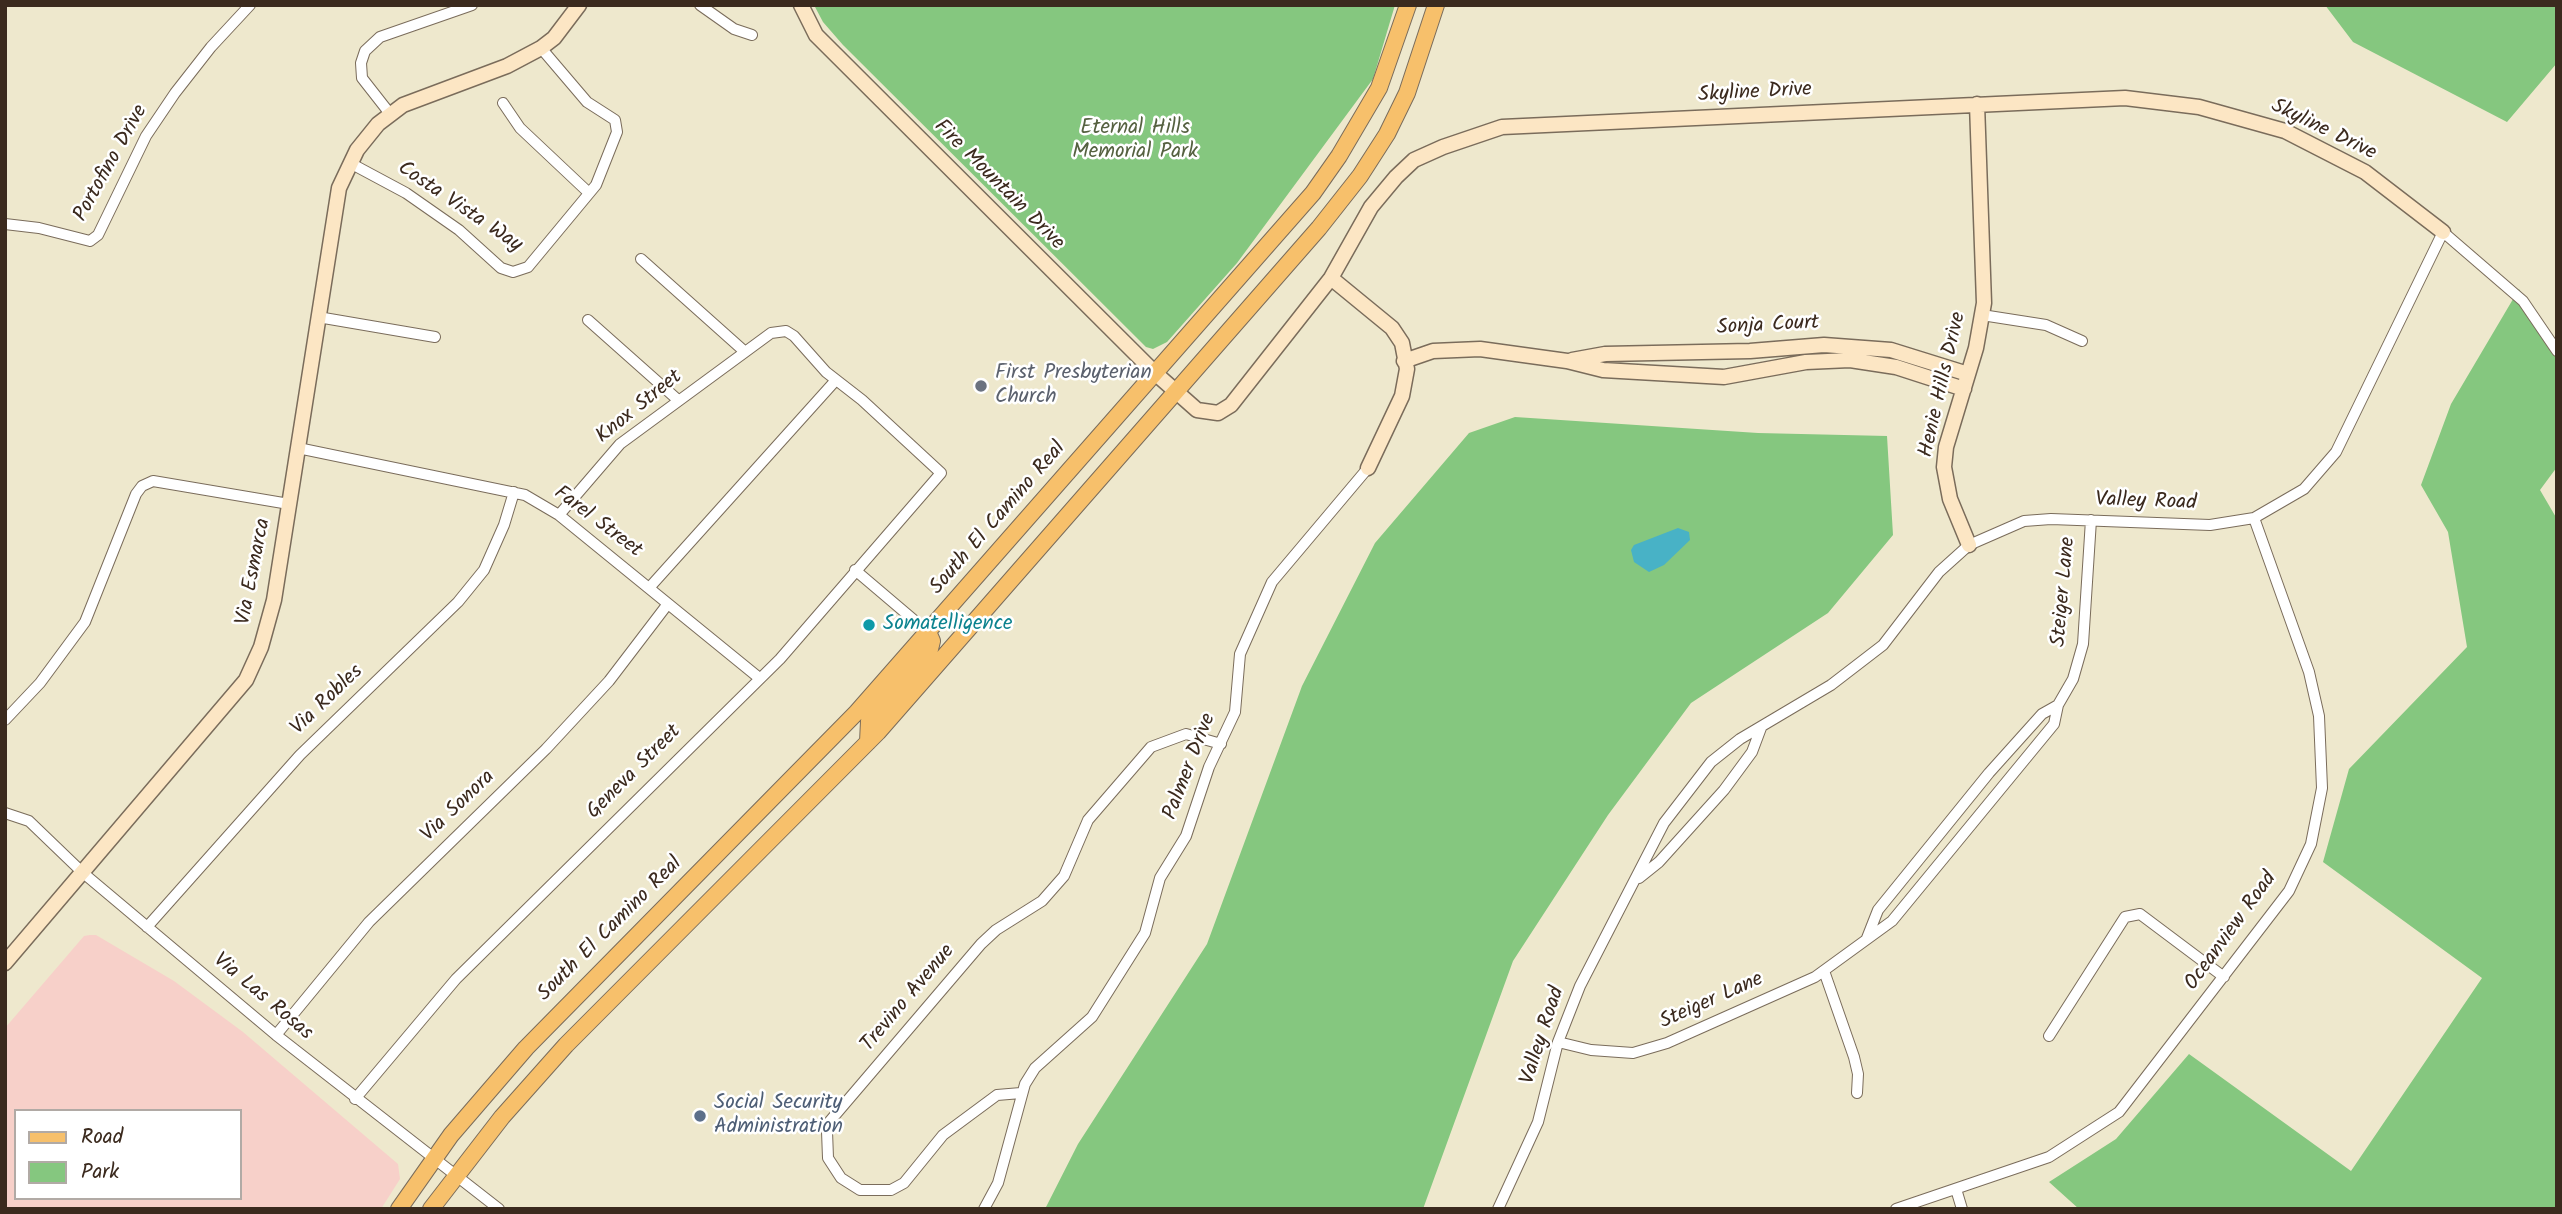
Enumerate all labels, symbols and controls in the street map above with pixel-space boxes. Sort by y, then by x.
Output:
street label: Skyline Drive [1697,78,1813,110]
street label: Skyline Drive [2266,95,2380,167]
street label: Portofino Drive [70,101,154,227]
street label: Fire Mountain Drive [927,115,1069,257]
park label: Eternal Hills Memorial Park [1072,116,1198,166]
street label: Costa Vista Way [392,157,526,259]
street label: Henie Hills Drive [1915,310,1973,460]
street label: Sonja Court [1716,312,1820,342]
place label: First Presbyterian Church [995,361,1152,411]
street label: Knox Street [592,366,688,450]
marker: First Presbyterian Church [973,378,989,394]
street label: South El Camino Real [926,437,1072,601]
street label: Farel Street [548,482,646,564]
street label: Valley Road [2095,489,2197,517]
street label: Via Esmarca [232,516,278,628]
street label: Steiger Lane [2048,536,2082,648]
place label: Somatelligence [883,612,1013,638]
marker: Somatelligence [861,617,877,633]
street label: Via Robles [287,660,369,742]
street label: Palmer Drive [1159,710,1223,824]
street label: Geneva Street [582,720,688,826]
street label: Via Sonora [417,766,501,848]
street label: South El Camino Real [533,852,689,1008]
street label: Oceanview Road [2180,868,2284,996]
street label: Trevino Avenue [857,940,961,1058]
street label: Via Las Rosas [207,949,317,1047]
street label: Steiger Lane [1656,968,1768,1036]
street label: Valley Road [1516,984,1572,1088]
place label: Social Security Administration [714,1091,843,1141]
marker: Social Security Administration [692,1108,708,1124]
legend [14,1109,242,1200]
text: Road [81,1121,123,1154]
text: Park [81,1156,119,1189]

